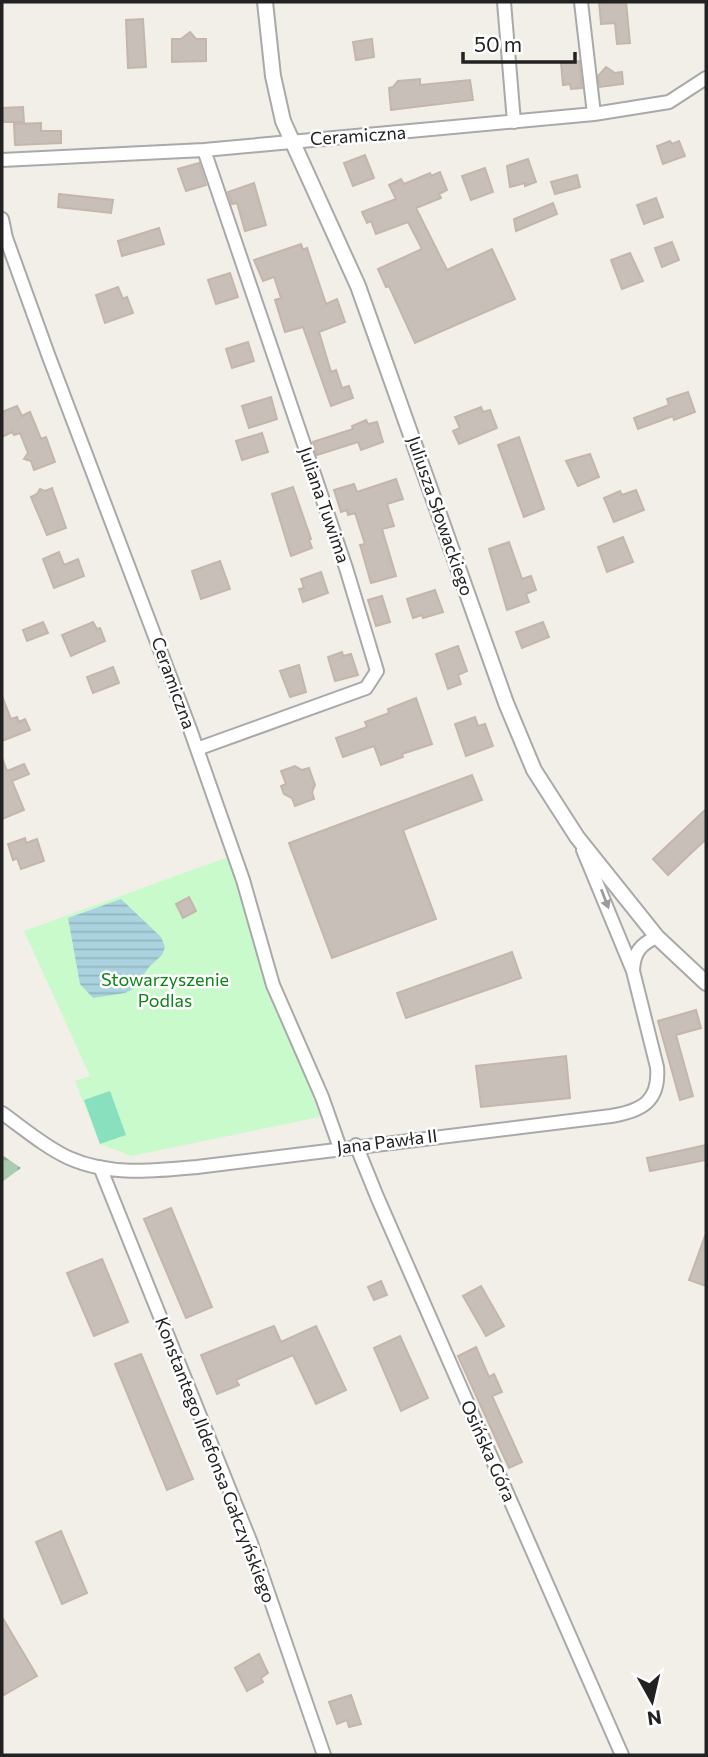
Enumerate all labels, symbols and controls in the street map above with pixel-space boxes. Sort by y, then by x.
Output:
scale bar [463,21,575,65]
text: 50 m [474,31,522,56]
street label: Ceramiczna [309,121,407,149]
street label: Juliusza Słowackiego [403,433,479,599]
street label: Juliana Tuwima [295,444,355,566]
street label: Ceramiczna [147,634,201,732]
one-way arrow [599,889,610,910]
park label: Stowarzyszenie Podlas [101,968,229,1011]
street label: Jana Pawła II [335,1124,438,1158]
street label: Konstantego Ildefonsa Gałczyńskiego [151,1314,281,1606]
street label: Osińska Góra [457,1396,521,1505]
north arrow [617,1666,687,1736]
text: N [646,1706,663,1731]

